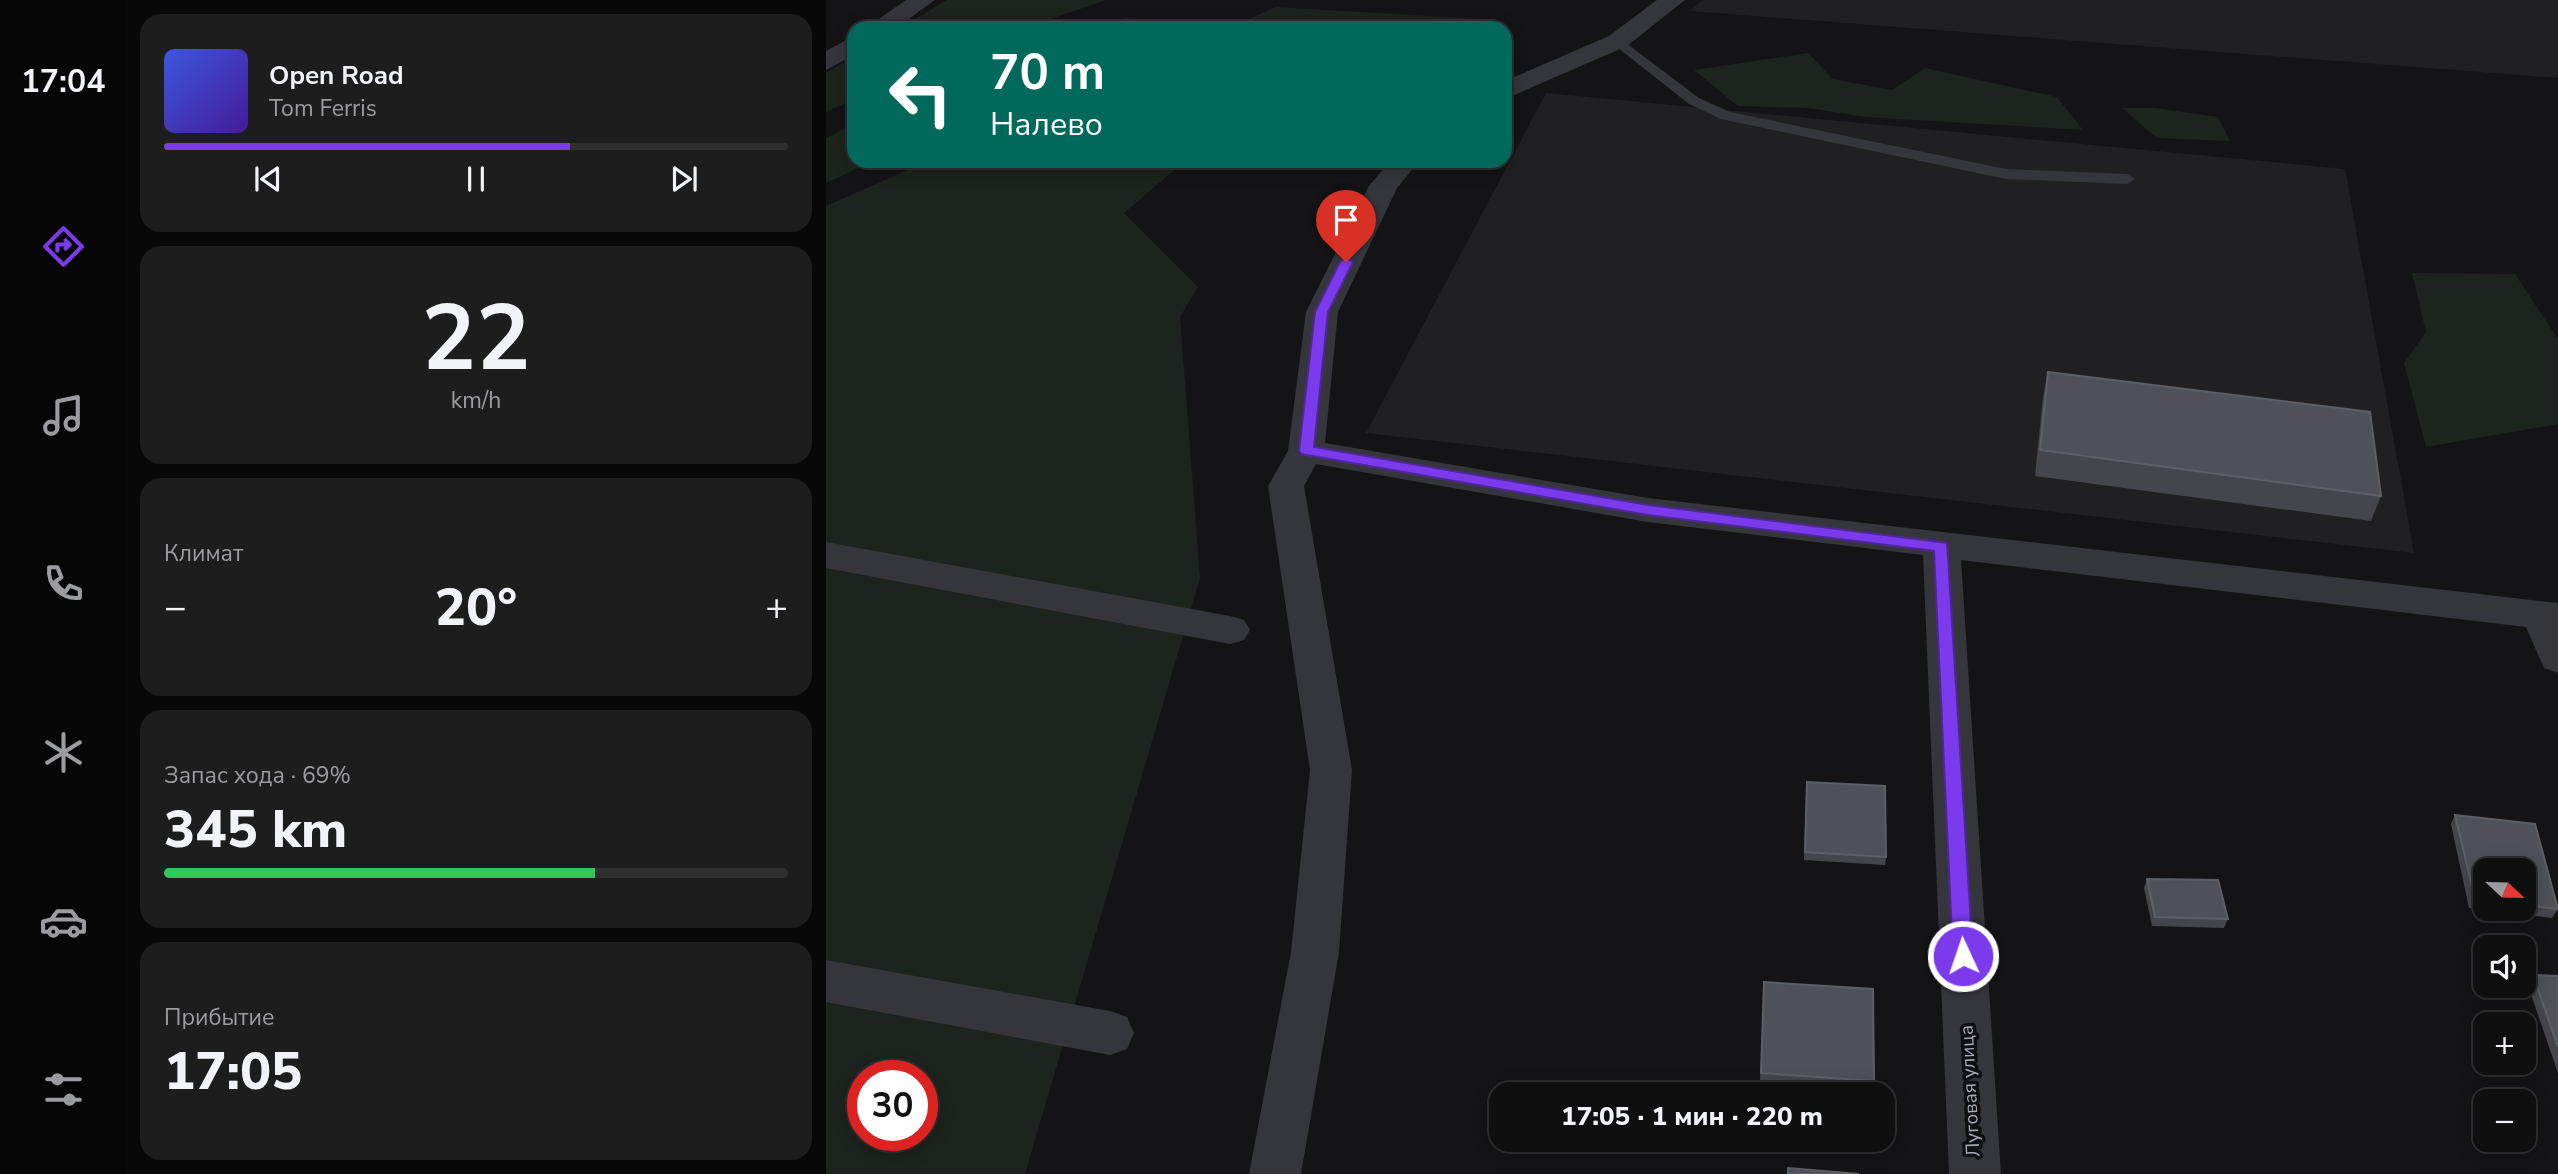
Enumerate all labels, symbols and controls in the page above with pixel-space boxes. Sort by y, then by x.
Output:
text: 70 m [990,39,1105,106]
icon: left [875,49,966,140]
text: Open Road [269,58,404,93]
text: 17:04 [21,60,105,103]
text: Tom Ferris [269,93,377,124]
text: Налево [990,103,1103,146]
icon: previous [249,160,287,198]
icon: pause [457,160,495,198]
icon: next [665,160,703,198]
pin [1316,190,1376,262]
icon: arrive [1327,201,1365,239]
icon: directions [39,222,88,271]
text: 22 [421,277,531,401]
text: km/h [451,385,501,416]
icon: music [39,391,88,440]
text: Климат [164,538,243,569]
icon: phone [39,559,88,608]
text: 20° [435,572,517,643]
text: − [164,582,187,633]
text: + [765,582,788,633]
icon: climate [39,728,88,777]
text: Запас хода · 69% [164,760,351,791]
text: 345 km [164,794,347,865]
north arrow [2473,858,2536,920]
map controls [2473,858,2536,1152]
icon: car [39,897,88,946]
position arrow [1926,919,2000,993]
button: sound [2473,935,2536,998]
text: Прибытие [164,1002,274,1033]
button: + [2473,1012,2536,1075]
street label: Луговая улица [1954,1025,1986,1157]
text: 17:05 [164,1036,302,1107]
speed limit sign: 30 [847,1060,938,1151]
icon: filters [39,1065,88,1114]
button: − [2473,1089,2536,1152]
text: 17:05 · 1 мин · 220 m [1561,1099,1823,1134]

